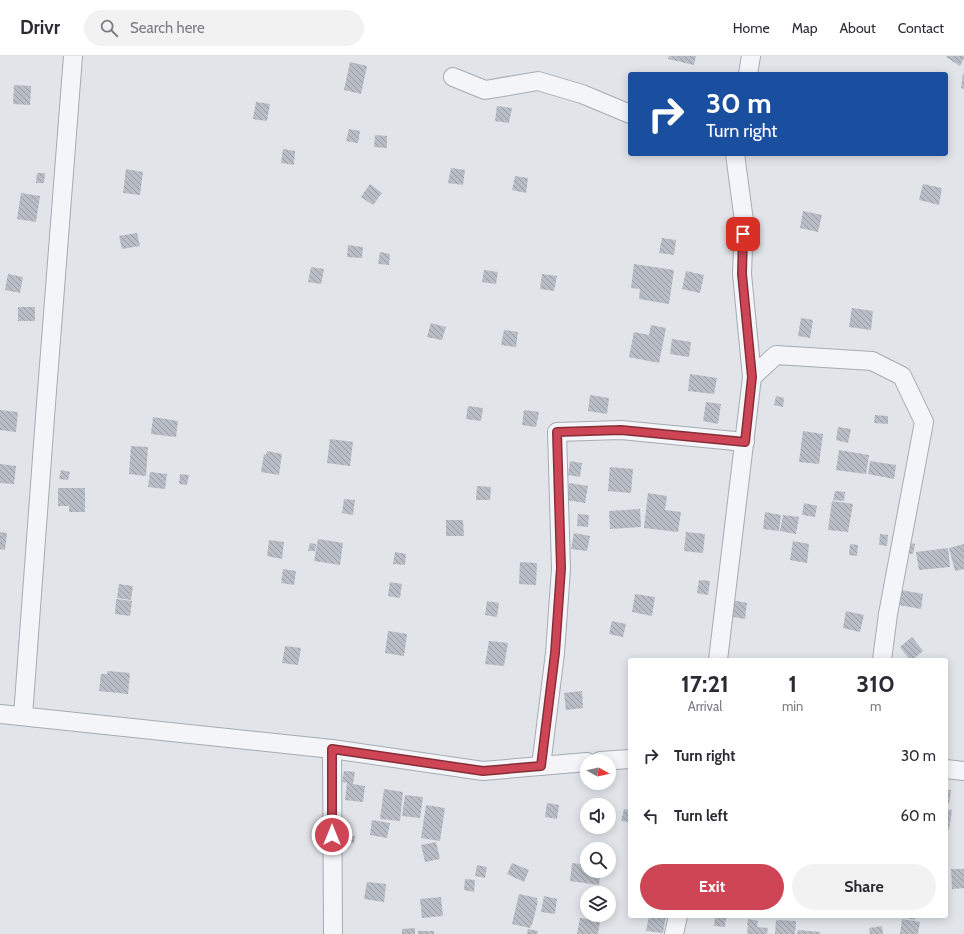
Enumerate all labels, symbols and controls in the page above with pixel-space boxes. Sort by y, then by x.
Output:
search box [84,10,364,46]
text: Drivr [20,16,60,39]
icon: search [98,17,120,39]
text: Search here [130,19,205,37]
text: Home [733,19,770,37]
text: Map [792,19,817,37]
text: About [839,19,876,37]
text: Contact [898,19,944,37]
text: 30 m [706,86,772,120]
icon: right [640,88,692,140]
text: Turn right [706,120,777,142]
pin [726,217,760,251]
icon: arrive [732,223,754,245]
text: 17:21 [681,669,729,698]
text: 1 [788,669,797,698]
text: 310 [856,669,895,698]
text: Arrival [688,698,722,714]
text: min [782,698,803,714]
text: m [870,698,881,714]
icon: right [640,745,662,767]
text: Turn right [674,747,735,765]
text: 30 m [901,747,936,765]
north arrow [580,754,616,790]
map controls [580,754,616,922]
button: sound [580,798,616,834]
icon: left [640,805,662,827]
text: Turn left [674,807,728,825]
text: 60 m [900,807,936,825]
position arrow [311,814,353,856]
button: search [580,842,616,878]
button: Exit [640,864,784,910]
button: Share [792,864,936,910]
button: layers [580,886,616,922]

